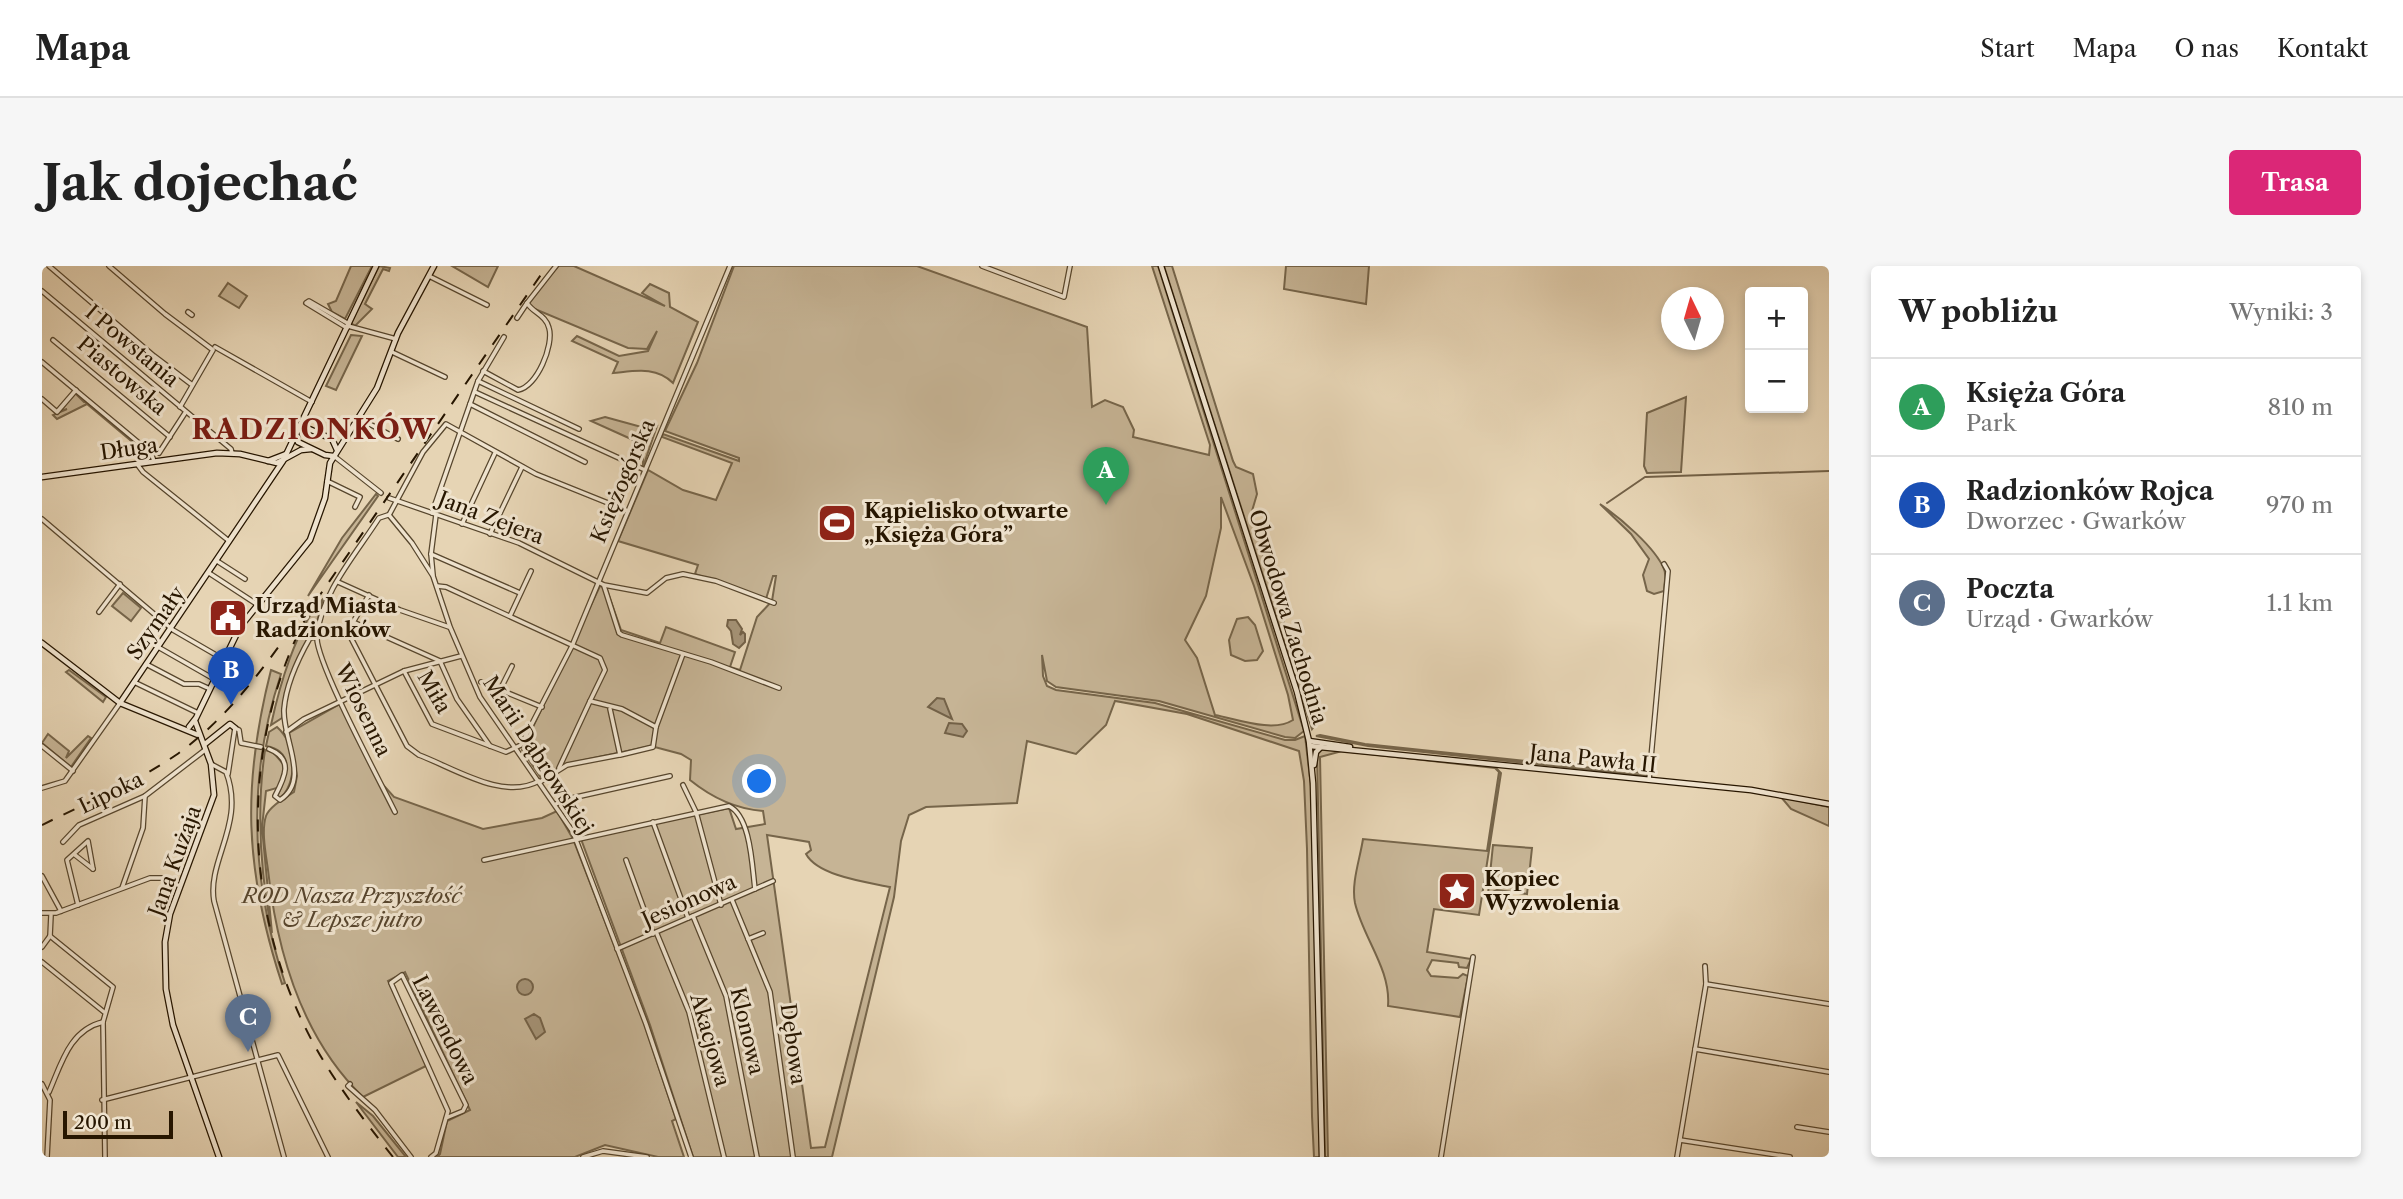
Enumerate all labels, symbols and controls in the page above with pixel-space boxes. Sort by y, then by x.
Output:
text: Mapa [35,28,130,69]
text: Start [1980,34,2034,63]
text: Mapa [2072,34,2137,63]
text: O nas [2175,34,2239,63]
text: Kontakt [2277,34,2368,63]
button: Trasa [2229,150,2361,215]
text: Jak dojechać [42,152,358,213]
north arrow [1661,287,1724,350]
map controls [1745,287,1808,413]
button: + [1745,287,1808,350]
text: W pobliżu [1899,293,2058,330]
text: Wyniki: 3 [2229,298,2333,326]
street label: I Powstania [81,299,185,392]
street label: Piastowska [73,331,173,421]
button: − [1745,350,1808,413]
text: Księża Góra [1966,377,2126,409]
text: A [1913,393,1931,421]
text: 810 m [2268,393,2333,421]
text: Park [1966,409,2016,437]
district label: RADZIONKÓW [192,412,436,446]
street label: Księżogórska [585,414,660,546]
street label: Długa [98,432,160,465]
pin: A [1083,447,1129,505]
text: Radzionków Rojca [1966,475,2214,507]
street label: Jana Zejera [432,485,548,549]
text: B [1913,491,1931,519]
text: 970 m [2266,491,2333,519]
place label: Kąpielisko otwarte „Księża Góra” [864,498,1068,547]
sports icon: Kąpielisko otwarte „Księża Góra” [816,502,858,544]
street label: Obwodowa Zachodnia [1244,506,1333,728]
text: Dworzec · Gwarków [1966,507,2186,535]
text: Poczta [1966,573,2054,605]
street label: Szymały [121,581,190,664]
text: C [1913,589,1931,617]
text: 1.1 km [2267,589,2333,617]
place label: Urząd Miasta Radzionków [255,593,398,642]
public building icon: Urząd Miasta Radzionków [207,597,249,639]
text: Urząd · Gwarków [1966,605,2153,633]
pin: B [208,647,254,705]
street label: Wiosenna [330,658,397,761]
street label: Miła [412,666,457,718]
street label: Marii Dąbrowskiej [478,671,599,838]
street label: Jana Pawła II [1525,739,1658,778]
your location [742,764,776,798]
street label: Lipoka [74,766,148,819]
street label: Jana Kużaja [142,801,206,922]
place label: Kopiec Wyzwolenia [1483,866,1621,915]
street label: Jesionowa [635,868,741,934]
place icon: Kopiec Wyzwolenia [1436,870,1478,912]
park label: ROD Nasza Przyszłość & Lepsze jutro [240,883,463,932]
street label: Lawendowa [407,971,484,1089]
street label: Klonowa [725,985,770,1078]
street label: Akacjowa [685,990,736,1090]
pin: C [225,994,271,1052]
street label: Dębowa [775,1002,812,1087]
scale bar [63,1108,173,1140]
text: 200 m [74,1111,132,1134]

